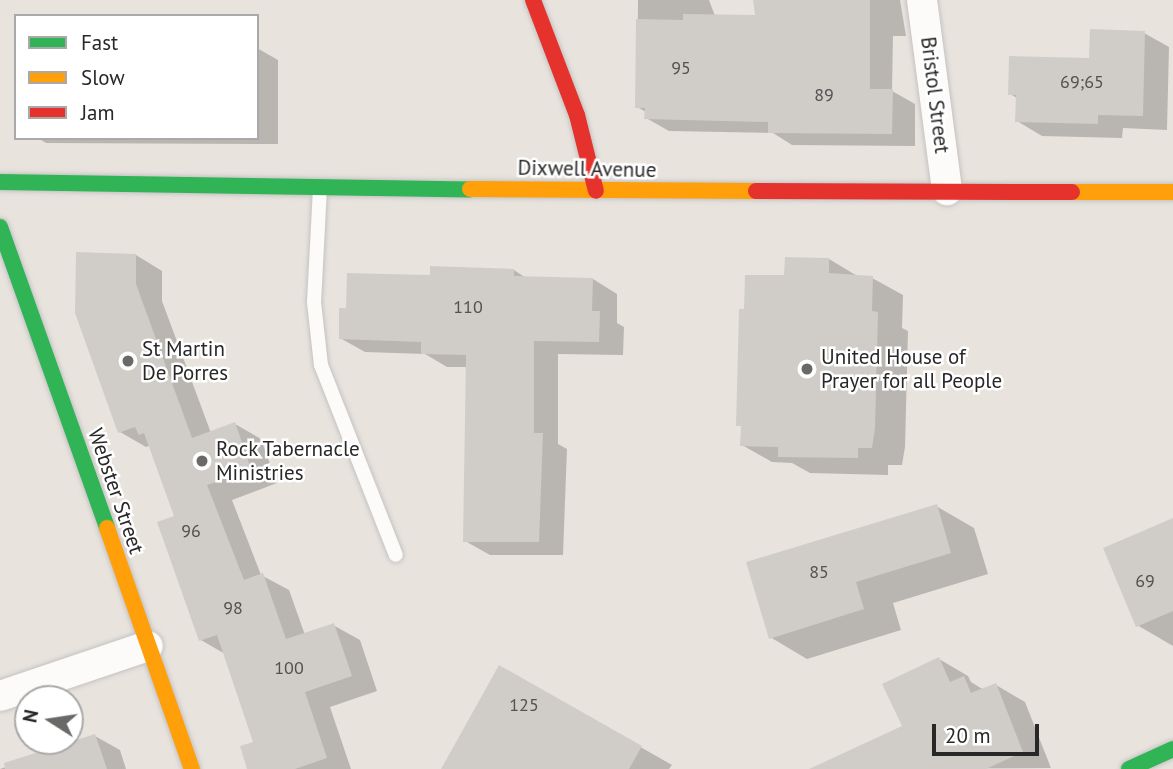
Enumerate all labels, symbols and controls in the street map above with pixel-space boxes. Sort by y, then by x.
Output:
legend [14,14,259,140]
text: Fast [81,29,118,56]
street label: Bristol Street [915,35,955,155]
house number: 95 [671,57,691,79]
text: Slow [81,64,125,91]
house number: 69;65 [1060,71,1104,93]
house number: 89 [814,84,834,106]
text: Jam [81,99,115,126]
street label: Dixwell Avenue [517,155,657,183]
house number: 110 [453,296,483,318]
place label: St Martin De Porres [142,336,228,386]
place label: United House of Prayer for all People [821,344,1002,394]
marker: St Martin De Porres [120,353,136,369]
marker: United House of Prayer for all People [799,361,815,377]
street label: Webster Street [83,425,149,557]
place label: Rock Tabernacle Ministries [216,436,361,486]
marker: Rock Tabernacle Ministries [194,453,210,469]
house number: 96 [181,520,201,542]
house number: 85 [809,561,829,583]
house number: 69 [1135,570,1155,592]
house number: 98 [223,597,243,619]
house number: 100 [274,657,304,679]
north arrow [14,685,84,755]
house number: 125 [509,694,539,716]
text: N [17,707,43,725]
scale bar [935,710,1042,754]
text: 20 m [945,722,991,749]

